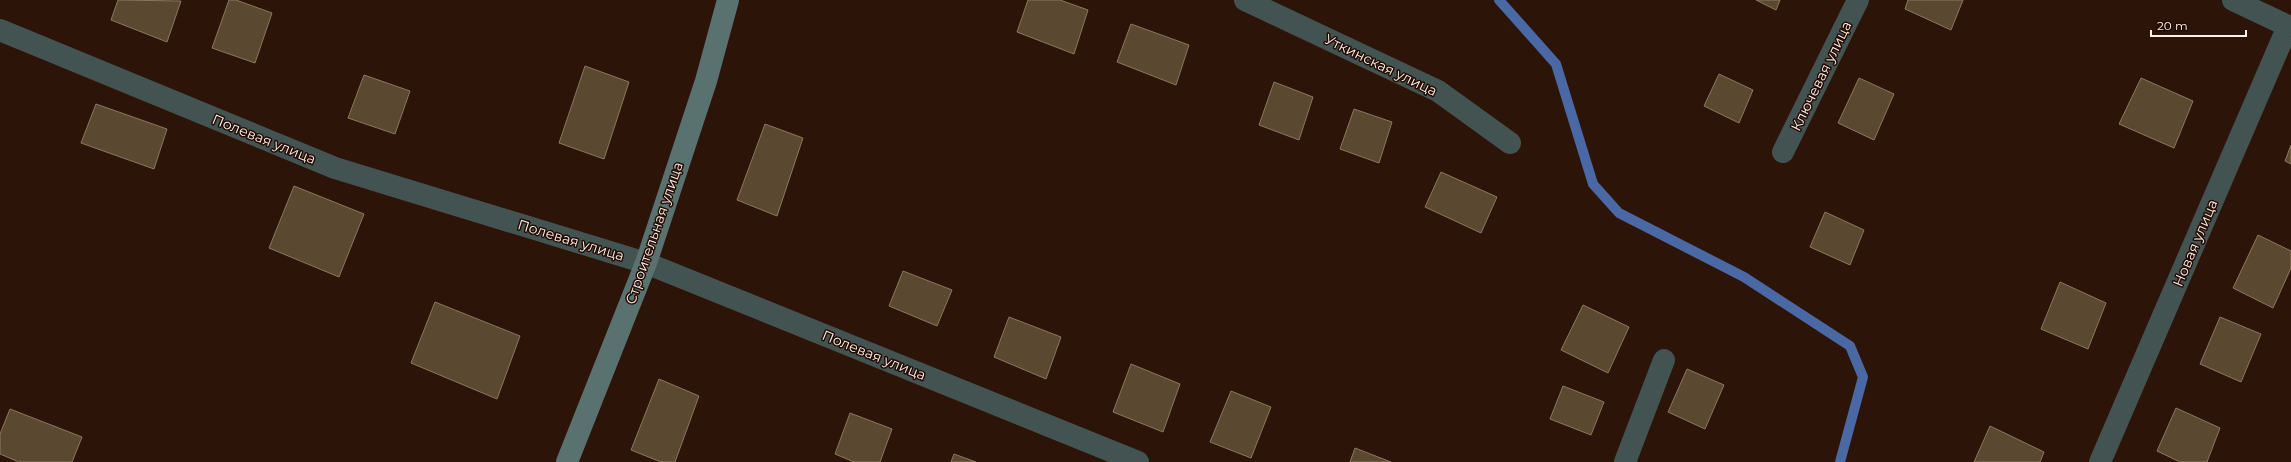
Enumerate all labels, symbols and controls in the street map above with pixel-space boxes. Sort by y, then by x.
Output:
scale bar [2151,12,2246,38]
street label: Ключевая улица [1787,18,1855,134]
text: 20 m [2157,18,2188,33]
street label: Уткинская улица [1322,30,1440,100]
street label: Полевая улица [209,110,319,168]
street label: Строительная улица [621,159,687,307]
street label: Новая улица [2169,197,2221,289]
street label: Полевая улица [516,215,626,265]
street label: Полевая улица [819,326,929,384]

